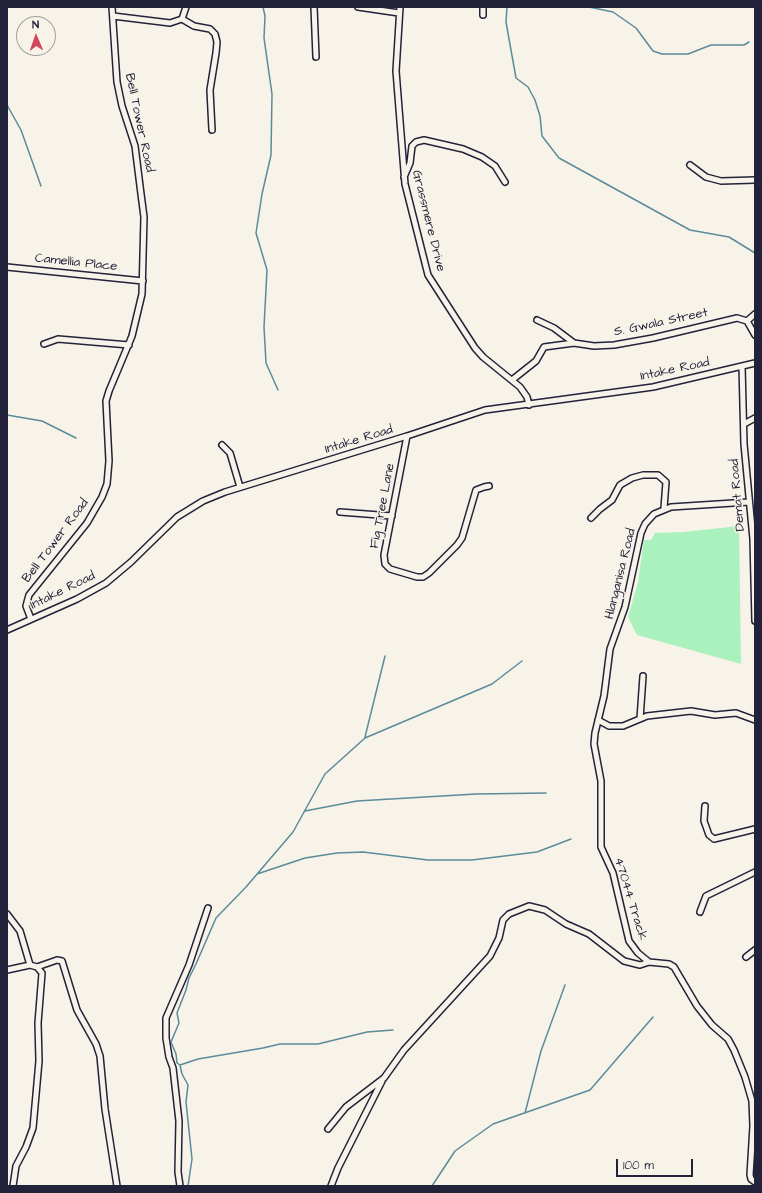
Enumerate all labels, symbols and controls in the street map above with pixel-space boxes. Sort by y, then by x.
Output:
north arrow [16,16,56,56]
text: N [32,17,39,32]
street label: Bell Tower Road [121,72,157,174]
street label: Grassmere Drive [408,169,448,273]
street label: Camellia Place [34,251,118,275]
street label: S. Gwala Street [613,305,709,341]
street label: Intake Road [639,355,711,385]
street label: Intake Road [323,422,395,458]
street label: Demat Road [727,458,749,532]
street label: Fig Tree Lane [367,462,399,550]
street label: Bell Tower Road [19,496,93,586]
street label: Hlanganisa Road [602,527,640,621]
street label: Intake Road [28,569,98,613]
street label: 47044 Track [610,856,650,942]
scale bar [618,1151,695,1177]
text: 100 m [623,1157,654,1174]

